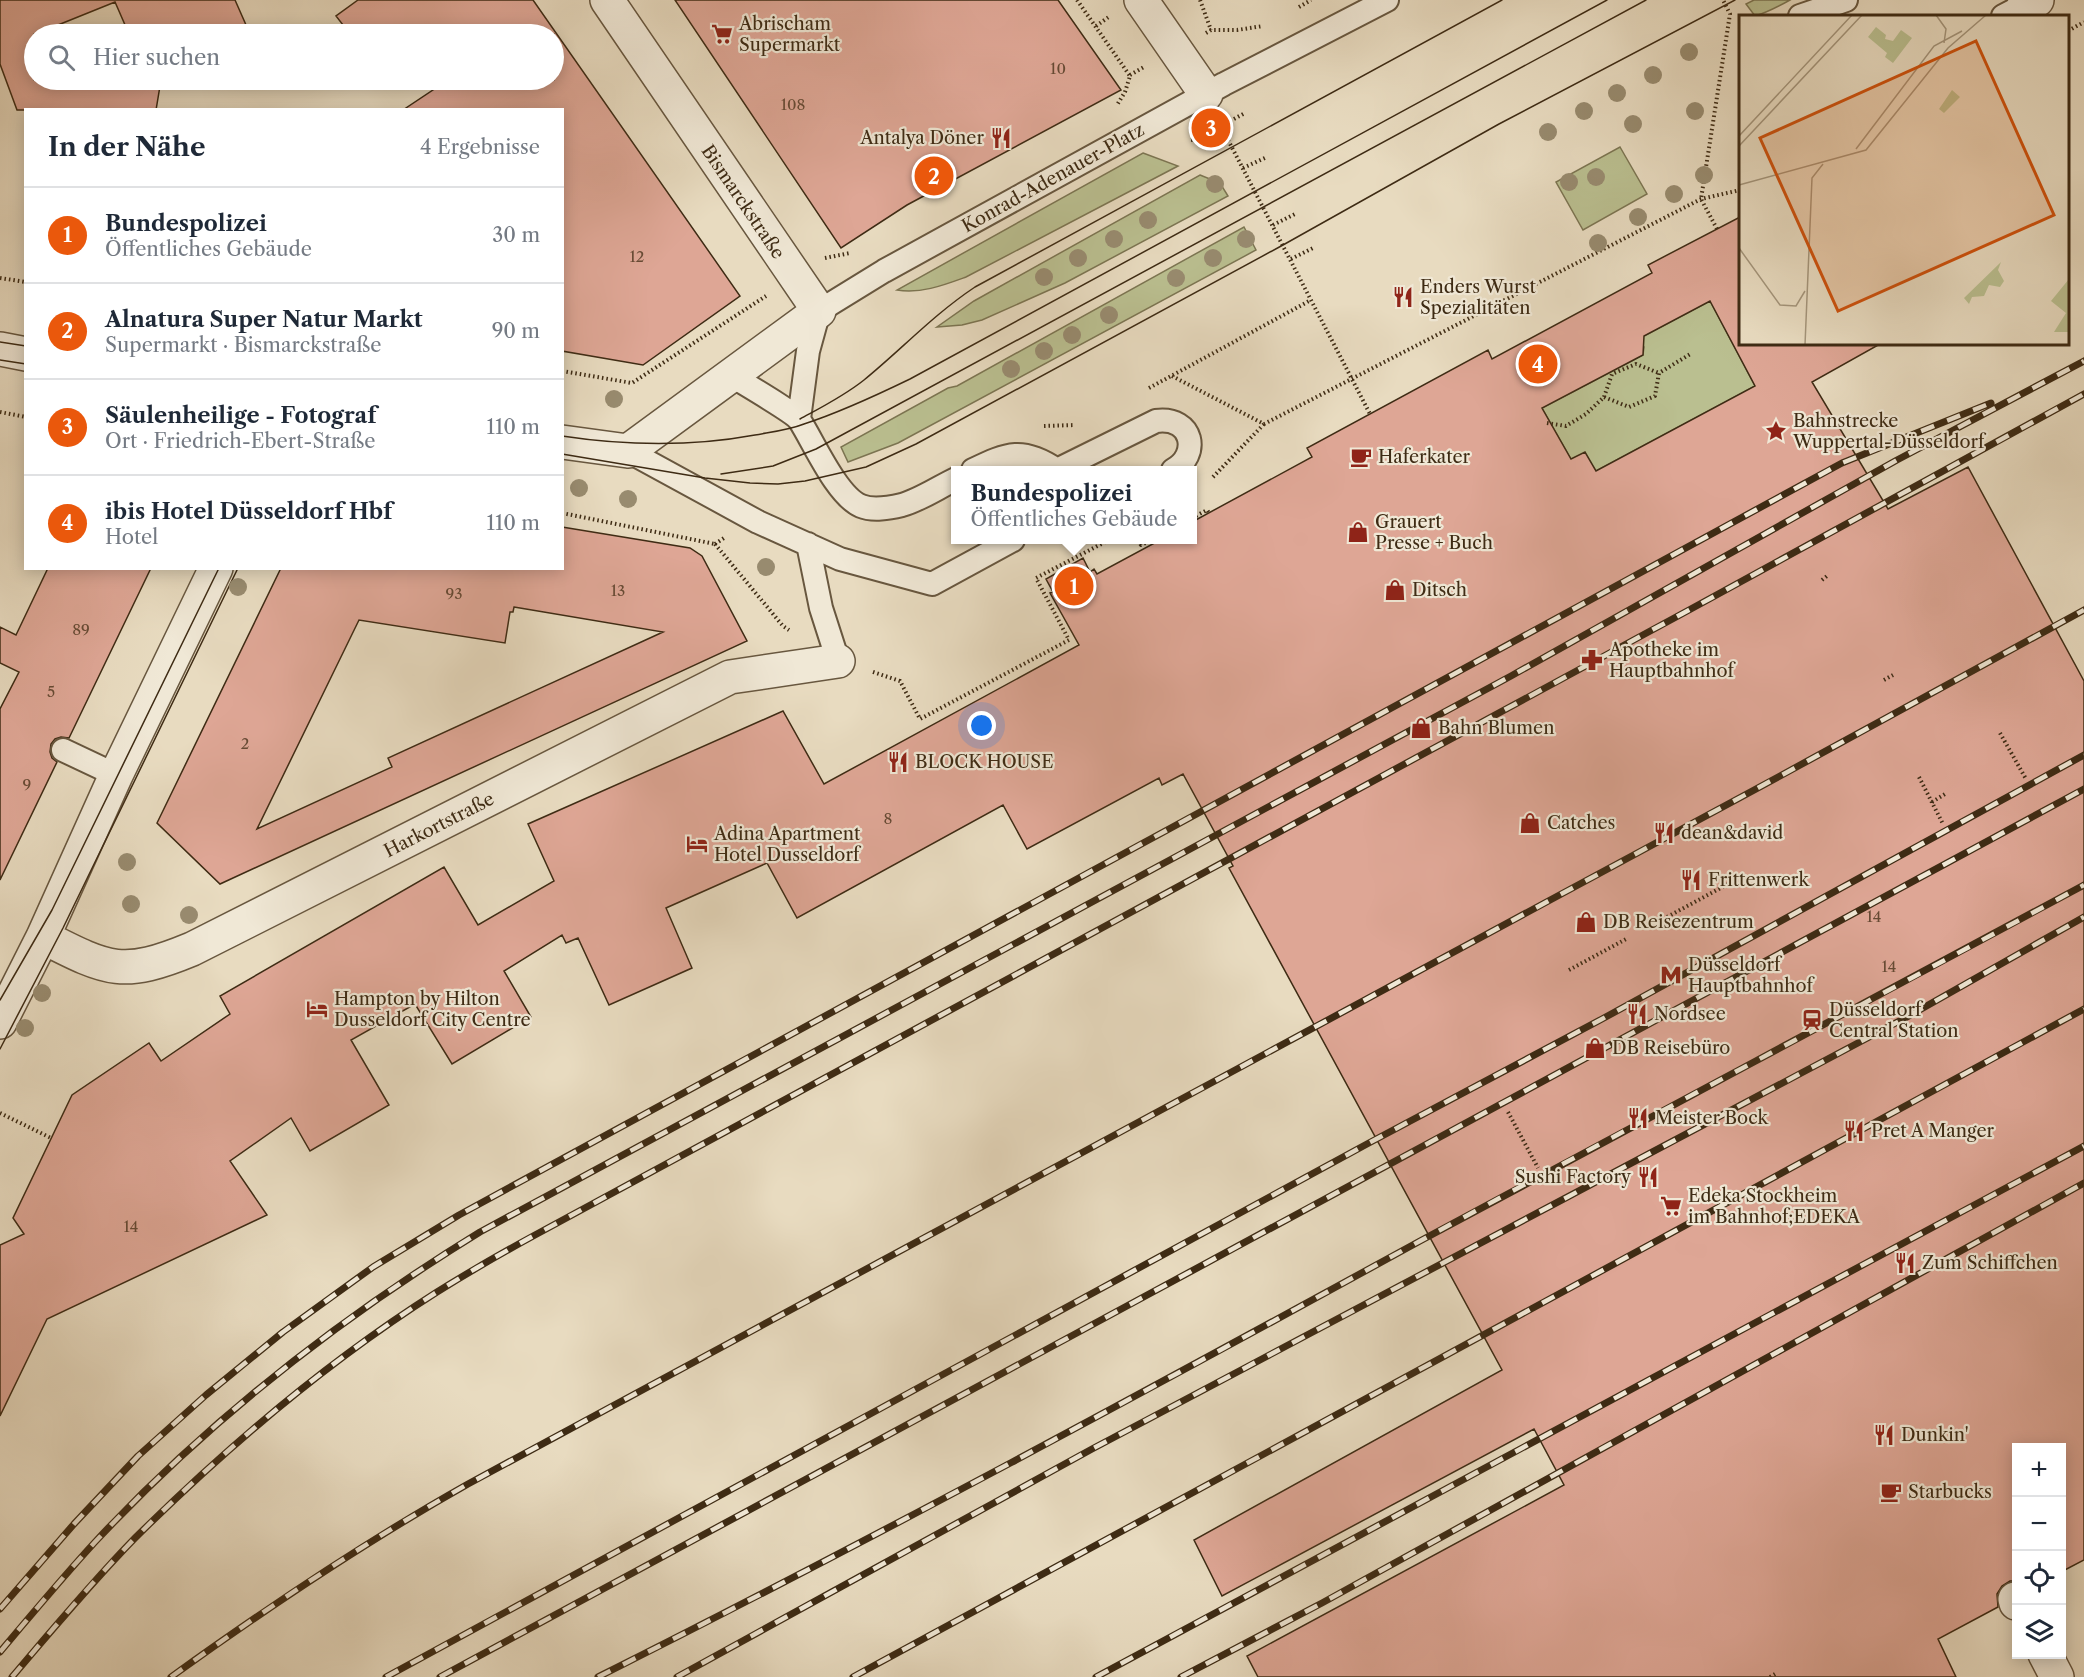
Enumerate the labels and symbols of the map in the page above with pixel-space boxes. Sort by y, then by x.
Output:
place label: Abrischam Supermarkt [738,13,841,56]
inset map [1739,15,2069,345]
supermarket icon: Abrischam Supermarkt [710,22,734,46]
house number: 10 [1050,59,1066,78]
house number: 108 [781,95,805,114]
pin: 3 [1192,106,1230,150]
street label: Konrad-Adenauer-Platz [958,119,1148,237]
restaurant icon: Antalya Döner [989,126,1013,150]
place label: Antalya Döner [859,127,984,149]
street label: Bismarckstraße [697,141,789,263]
pin: 2 [914,154,954,198]
house number: 12 [630,247,644,266]
place label: Enders Wurst Spezialitäten [1420,276,1536,319]
restaurant icon: Enders Wurst Spezialitäten [1391,285,1415,309]
pin: 4 [1518,342,1558,386]
place label: Bahnstrecke Wuppertal-Düsseldorf [1792,410,1987,453]
place icon: Bahnstrecke Wuppertal-Düsseldorf [1764,419,1788,443]
cafe icon: Haferkater [1349,445,1373,469]
place label: Haferkater [1378,446,1471,468]
place label: Grauert Presse + Buch [1375,511,1493,554]
shop icon: Grauert Presse + Buch [1346,520,1370,544]
pin: 1 [1054,564,1094,608]
shop icon: Ditsch [1383,578,1407,602]
place label: Ditsch [1412,579,1467,601]
house number: 13 [611,581,625,600]
house number: 93 [445,584,463,603]
house number: 89 [72,620,90,639]
place label: Apotheke im Hauptbahnhof [1608,639,1736,682]
pharmacy icon: Apotheke im Hauptbahnhof [1580,648,1604,672]
house number: 5 [47,682,55,701]
your location [967,711,996,740]
shop icon: Bahn Blumen [1409,716,1433,740]
place label: Bahn Blumen [1438,717,1554,739]
house number: 2 [241,734,249,753]
restaurant icon: BLOCK HOUSE [886,750,910,774]
place label: BLOCK HOUSE [915,751,1054,773]
house number: 9 [23,775,31,794]
street label: Harkortstraße [380,788,498,862]
house number: 8 [884,809,893,828]
shop icon: Catches [1518,811,1542,835]
place label: Catches [1547,812,1615,834]
restaurant icon: dean&david [1652,821,1676,845]
place label: dean&david [1681,822,1783,844]
place label: Adina Apartment Hotel Dusseldorf [713,823,862,866]
hotel icon: Adina Apartment Hotel Dusseldorf [685,832,709,856]
restaurant icon: Frittenwerk [1679,868,1703,892]
place label: Frittenwerk [1708,869,1810,891]
house number: 14 [1867,907,1881,926]
shop icon: DB Reisezentrum [1574,910,1598,934]
place label: DB Reisezentrum [1603,911,1754,933]
place label: Düsseldorf Hauptbahnhof [1688,954,1815,997]
house number: 14 [1882,957,1896,976]
metro station icon: Düsseldorf Hauptbahnhof [1659,963,1683,987]
place label: Hampton by Hilton Dusseldorf City Centre [334,988,531,1031]
hotel icon: Hampton by Hilton Dusseldorf City Centre [305,997,329,1021]
place label: Düsseldorf Central Station [1829,999,1959,1042]
restaurant icon: Nordsee [1625,1002,1649,1026]
place label: Nordsee [1654,1003,1726,1025]
station icon: Düsseldorf Central Station [1800,1008,1824,1032]
shop icon: DB Reisebüro [1583,1036,1607,1060]
place label: DB Reisebüro [1612,1037,1730,1059]
restaurant icon: Meister Bock [1626,1106,1650,1130]
place label: Meister Bock [1655,1107,1770,1129]
restaurant icon: Pret A Manger [1842,1119,1866,1143]
place label: Pret A Manger [1871,1120,1994,1142]
restaurant icon: Sushi Factory [1636,1165,1660,1189]
place label: Sushi Factory [1515,1166,1632,1188]
place label: Edeka Stockheim im Bahnhof;EDEKA [1688,1185,1861,1228]
supermarket icon: Edeka Stockheim im Bahnhof;EDEKA [1659,1194,1683,1218]
house number: 14 [124,1217,138,1236]
restaurant icon: Zum Schiffchen [1893,1251,1917,1275]
place label: Zum Schiffchen [1922,1252,2058,1274]
restaurant icon: Dunkin' [1872,1423,1896,1447]
place label: Dunkin' [1901,1424,1969,1446]
cafe icon: Starbucks [1879,1480,1903,1504]
place label: Starbucks [1908,1481,1992,1503]

